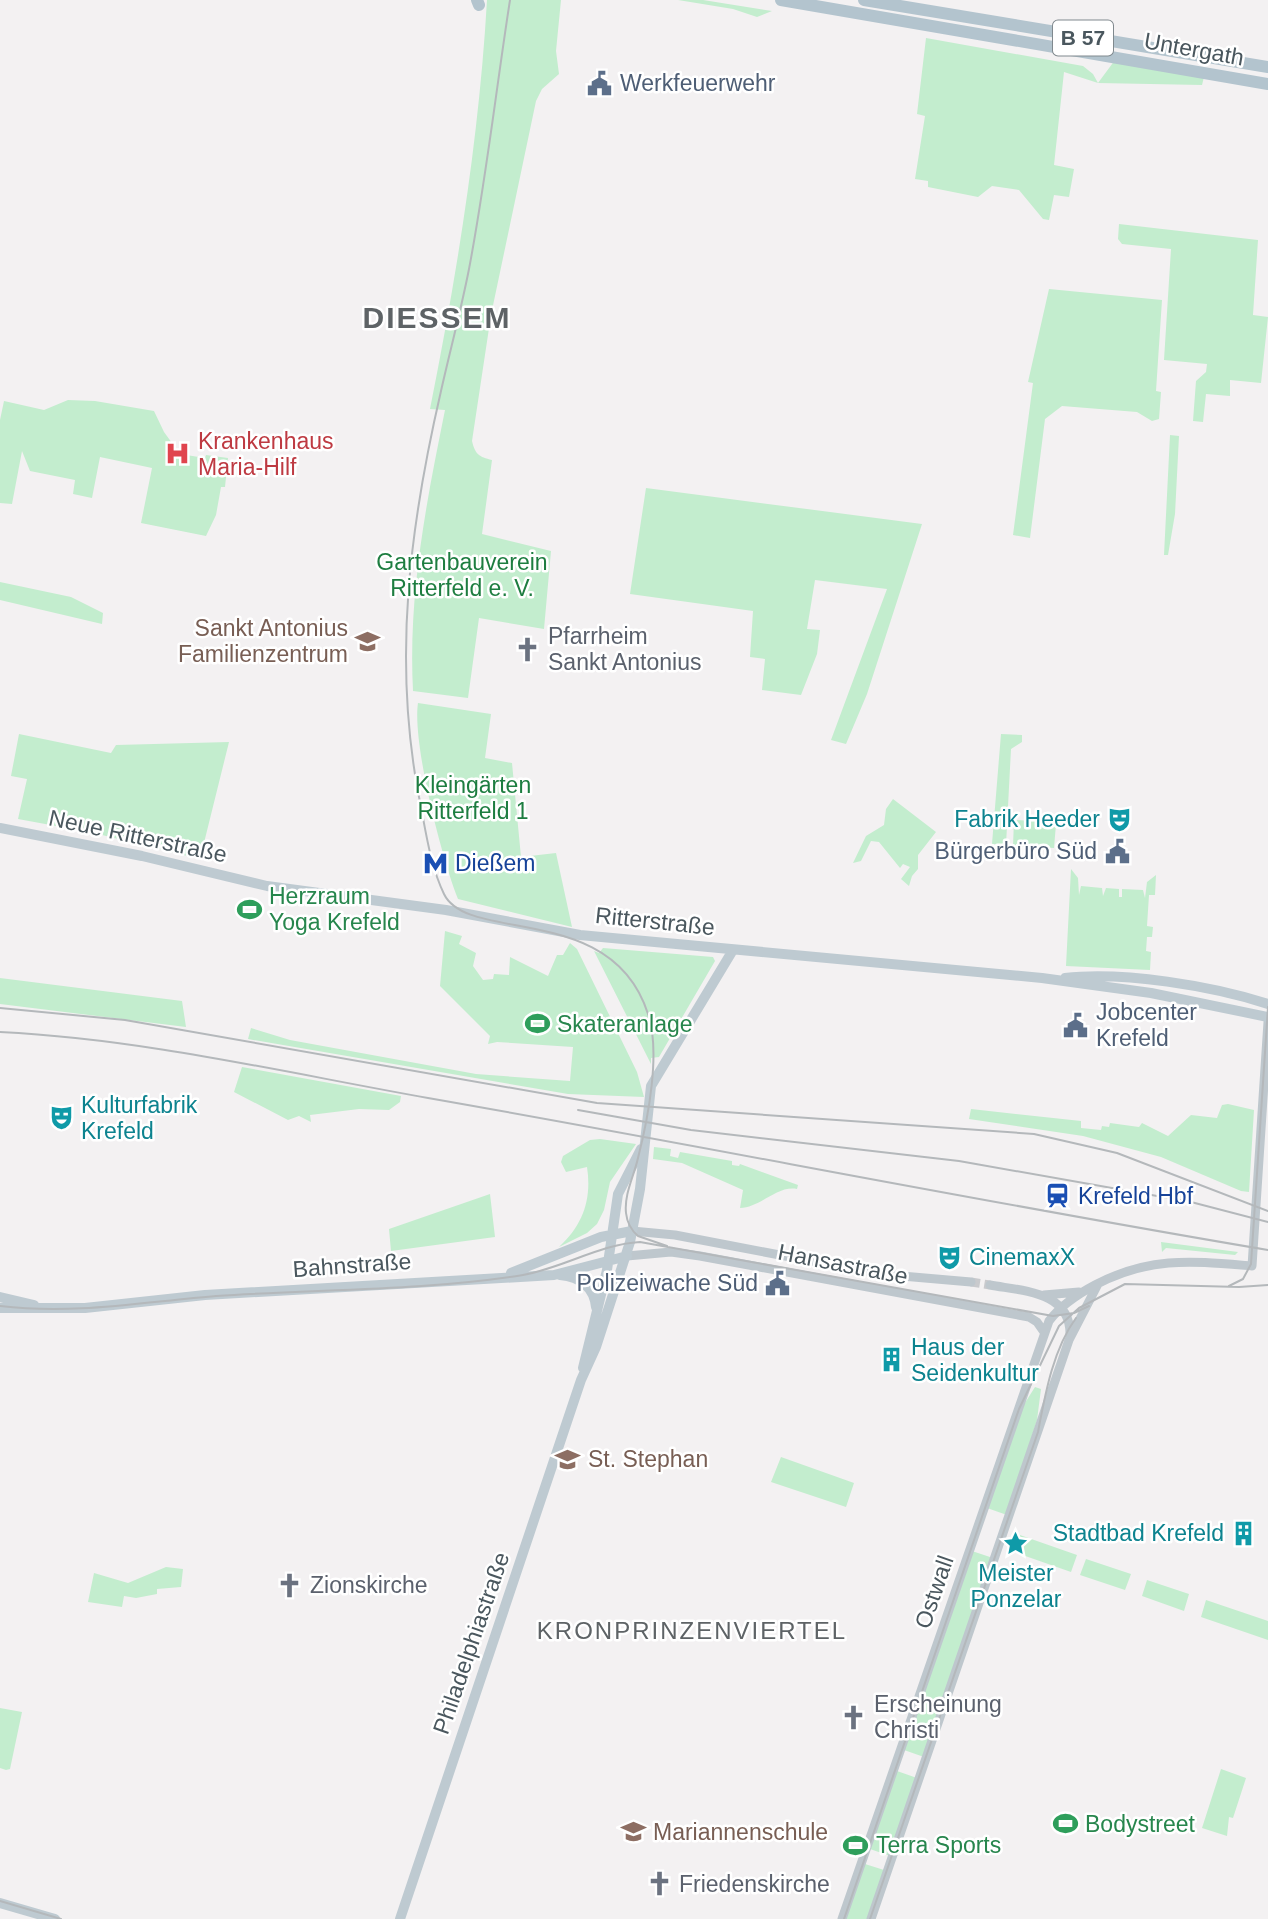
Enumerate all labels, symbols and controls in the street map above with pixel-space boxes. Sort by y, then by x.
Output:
road number: B 57 [1053,20,1113,56]
street label: Untergath [1142,27,1246,71]
public building icon: Werkfeuerwehr [586,69,614,97]
place label: Werkfeuerwehr [620,70,776,96]
district label: DIESSEM [362,301,512,334]
place label: Krankenhaus Maria-Hilf [198,428,334,480]
hospital icon: Krankenhaus Maria-Hilf [164,440,192,468]
park label: Gartenbauverein Ritterfeld e. V. [376,549,548,601]
place label: Sankt Antonius Familienzentrum [178,615,348,667]
place label: Pfarrheim Sankt Antonius [548,623,701,675]
school or university icon: Sankt Antonius Familienzentrum [354,627,382,655]
church icon: Pfarrheim Sankt Antonius [514,635,542,663]
park label: Kleingärten Ritterfeld 1 [415,772,531,824]
street label: Neue Ritterstraße [47,804,229,868]
theatre icon: Fabrik Heeder [1106,805,1134,833]
place label: Fabrik Heeder [954,806,1100,832]
public building icon: Bürgerbüro Süd [1103,837,1131,865]
place label: Bürgerbüro Süd [935,838,1097,864]
metro station icon: Dießem [421,849,449,877]
place label: Dießem [455,850,536,876]
place label: Herzraum Yoga Krefeld [269,883,400,935]
sports icon: Herzraum Yoga Krefeld [235,895,263,923]
street label: Ritterstraße [594,902,716,940]
place label: Jobcenter Krefeld [1096,999,1197,1051]
sports icon: Skateranlage [523,1010,551,1038]
place label: Skateranlage [557,1011,693,1037]
public building icon: Jobcenter Krefeld [1062,1011,1090,1039]
place label: Kulturfabrik Krefeld [81,1092,198,1144]
theatre icon: Kulturfabrik Krefeld [47,1104,75,1132]
station icon: Krefeld Hbf [1044,1182,1072,1210]
place label: Krefeld Hbf [1078,1183,1194,1209]
street label: Hansastraße [776,1239,910,1289]
theatre icon: CinemaxX [935,1243,963,1271]
place label: CinemaxX [969,1244,1075,1270]
street label: Bahnstraße [292,1248,412,1282]
public building icon: Polizeiwache Süd [764,1269,792,1297]
place label: Polizeiwache Süd [576,1270,758,1296]
place label: Haus der Seidenkultur [911,1334,1039,1386]
building icon: Haus der Seidenkultur [877,1346,905,1374]
school or university icon: St. Stephan [554,1445,582,1473]
place label: St. Stephan [588,1446,708,1472]
building icon: Stadtbad Krefeld [1230,1519,1258,1547]
place label: Stadtbad Krefeld [1053,1520,1224,1546]
place icon: Meister Ponzelar [1002,1529,1030,1557]
street label: Philadelphiastraße [428,1549,514,1737]
street label: Ostwall [909,1552,959,1632]
place label: Meister Ponzelar [971,1560,1062,1612]
church icon: Zionskirche [276,1571,304,1599]
place label: Zionskirche [310,1572,428,1598]
district label: KRONPRINZENVIERTEL [537,1617,847,1644]
place label: Erscheinung Christi [874,1691,1002,1743]
church icon: Erscheinung Christi [840,1703,868,1731]
sports icon: Bodystreet [1051,1810,1079,1838]
place label: Bodystreet [1085,1811,1196,1837]
school or university icon: Mariannenschule [619,1818,647,1846]
place label: Mariannenschule [653,1819,828,1845]
sports icon: Terra Sports [842,1831,870,1859]
place label: Terra Sports [876,1832,1001,1858]
church icon: Friedenskirche [645,1870,673,1898]
place label: Friedenskirche [679,1871,830,1897]

